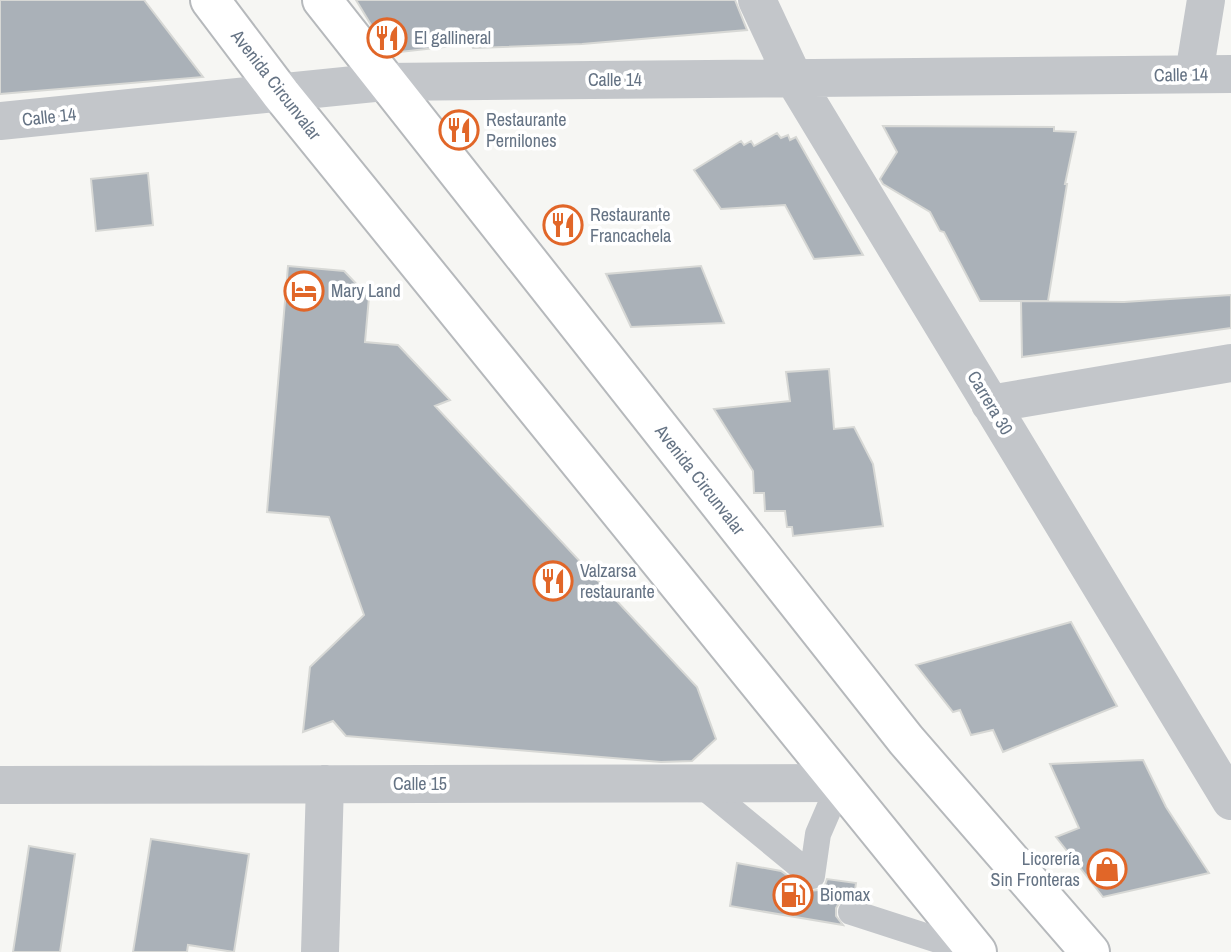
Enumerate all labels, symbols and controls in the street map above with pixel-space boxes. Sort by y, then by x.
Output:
restaurant icon: El gallineral [366,17,408,59]
street label: Avenida Circunvalar [225,24,327,145]
place label: El gallineral [414,25,491,50]
street label: Calle 14 [1154,62,1208,87]
street label: Calle 14 [588,67,642,92]
street label: Calle 14 [21,101,77,132]
place label: Restaurante Pernilones [486,107,566,153]
restaurant icon: Restaurante Pernilones [438,109,480,151]
place label: Restaurante Francachela [590,202,671,248]
restaurant icon: Restaurante Francachela [542,204,584,246]
hotel icon: Mary Land [283,270,325,312]
place label: Mary Land [331,278,401,303]
street label: Carrera 30 [962,366,1019,439]
street label: Avenida Circunvalar [649,419,751,540]
place label: Valzarsa restaurante [580,558,655,604]
restaurant icon: Valzarsa restaurante [532,560,574,602]
street label: Calle 15 [393,771,447,796]
place label: Licorería Sin Fronteras [991,846,1080,892]
shop icon: Licorería Sin Fronteras [1086,848,1128,890]
fuel station icon: Biomax [772,874,814,916]
place label: Biomax [820,882,871,907]

